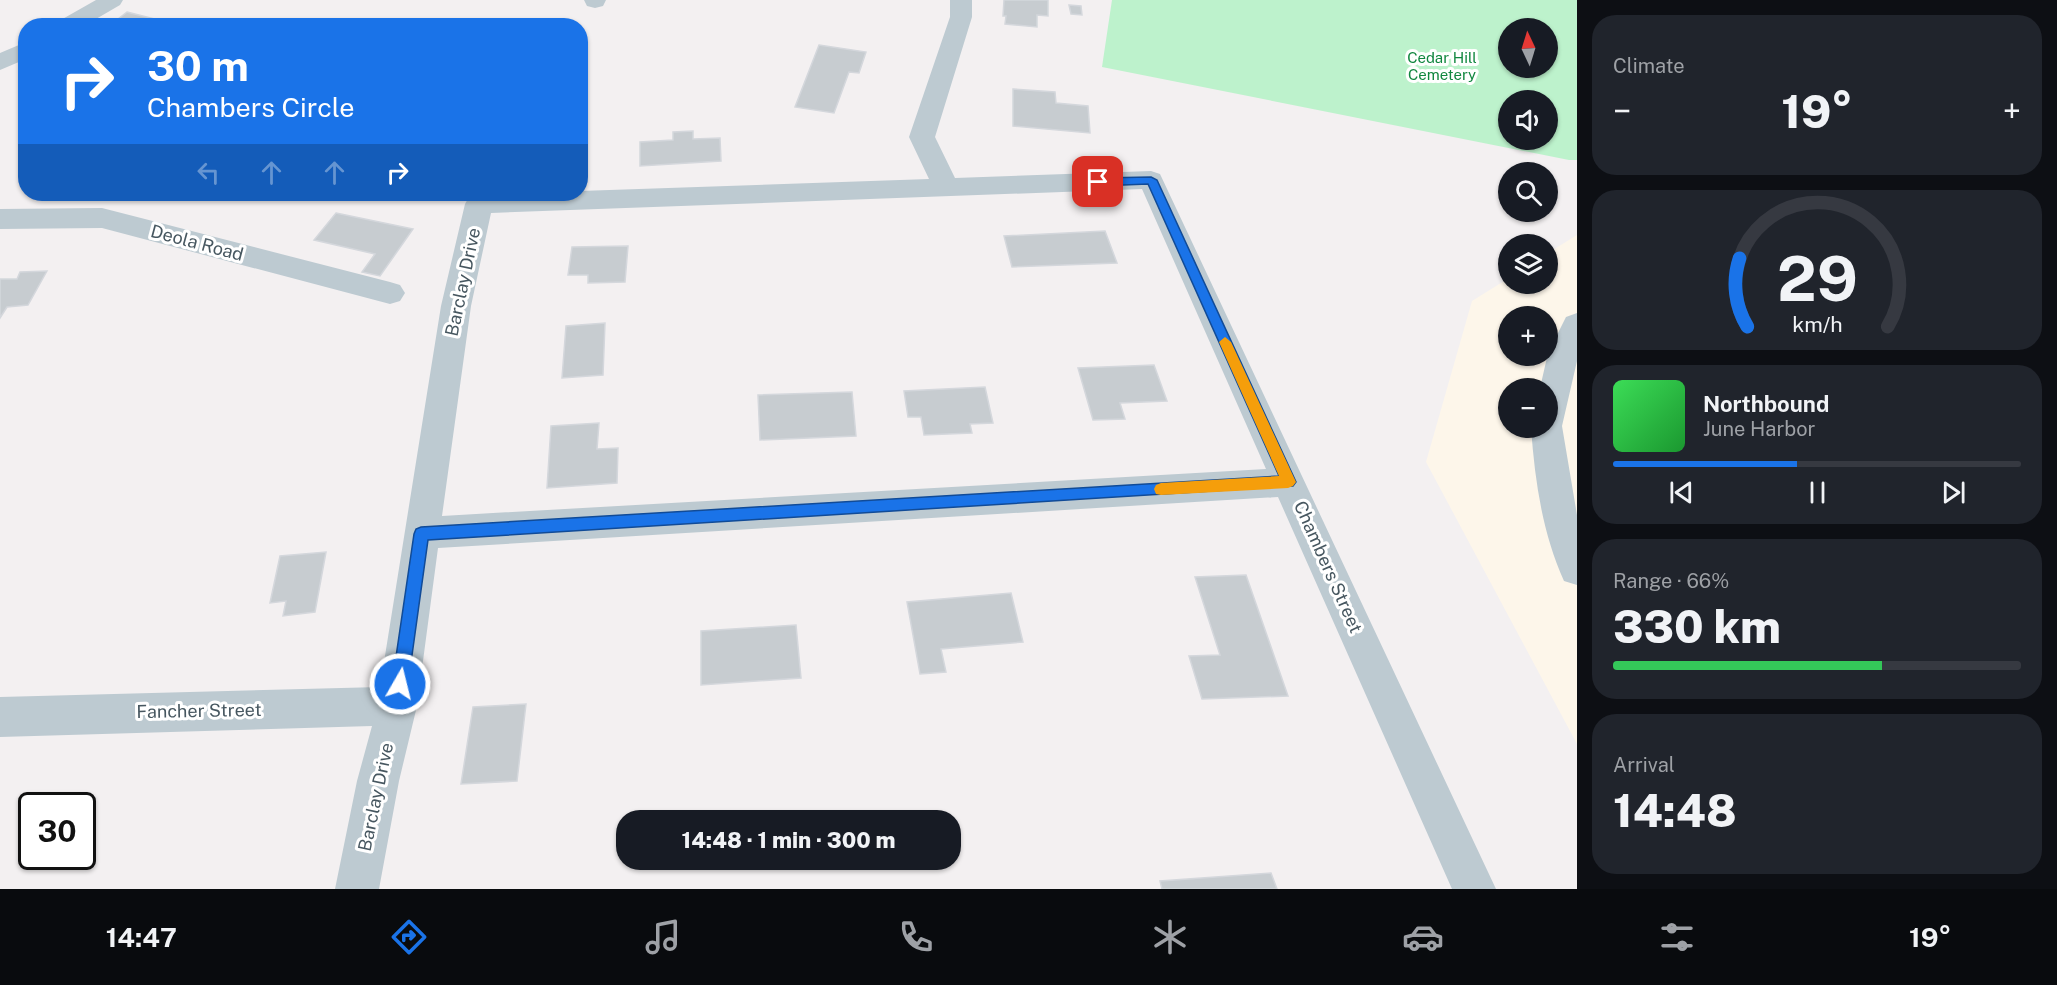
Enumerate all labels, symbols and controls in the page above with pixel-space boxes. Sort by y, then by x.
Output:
north arrow [1498,18,1558,78]
map controls [1498,18,1558,438]
text: 30 m [147,41,249,90]
icon: right [48,42,126,120]
park label: Cedar Hill Cemetery [1407,49,1477,83]
text: Climate [1613,54,1685,78]
text: 19° [1781,85,1853,138]
button: sound [1498,90,1558,150]
text: Chambers Circle [147,91,354,123]
text: − [1613,92,1631,130]
text: + [2003,92,2021,130]
icon: left [192,156,225,189]
icon: ahead [255,156,288,189]
icon: ahead [318,156,351,189]
icon: right [381,156,414,189]
pin [1072,156,1123,207]
button: search [1498,162,1558,222]
icon: arrive [1081,165,1114,198]
street label: Deola Road [148,220,246,265]
street label: Barclay Drive [441,226,484,338]
button: layers [1498,234,1558,294]
text: 29 [1777,242,1857,315]
button: + [1498,306,1558,366]
text: km/h [1792,312,1842,337]
button: − [1498,378,1558,438]
text: Northbound [1703,391,1829,417]
text: June Harbor [1703,417,1815,441]
icon: previous [1665,476,1698,509]
icon: pause [1801,476,1834,509]
icon: next [1937,476,1970,509]
street label: Chambers Street [1290,498,1367,636]
text: Range · 66% [1613,569,1729,593]
text: 330 km [1613,600,1781,653]
position arrow [368,652,432,716]
street label: Fancher Street [136,699,262,722]
street label: Barclay Drive [354,741,397,853]
text: Arrival [1613,753,1675,777]
text: 14:48 [1613,784,1737,837]
speed limit sign: 30 [18,792,96,870]
text: 14:48 · 1 min · 300 m [682,827,896,853]
icon: directions [388,916,430,958]
icon: music [642,916,684,958]
icon: phone [895,916,937,958]
icon: climate [1149,916,1191,958]
icon: car [1402,916,1444,958]
icon: filters [1656,916,1698,958]
text: 14:47 [106,921,177,953]
text: 19° [1909,921,1951,953]

